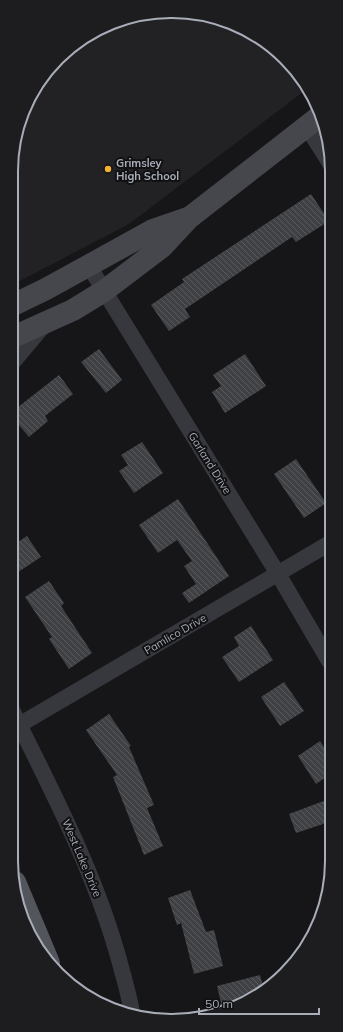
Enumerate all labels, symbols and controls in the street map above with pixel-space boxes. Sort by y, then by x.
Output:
place label: Grimsley High School [116,156,179,183]
marker: Grimsley High School [103,164,113,174]
street label: Garland Drive [185,429,235,497]
street label: Pamlico Drive [141,611,209,657]
street label: West Lake Drive [59,817,105,899]
scale bar [199,990,319,1016]
text: 50 m [205,996,233,1011]

